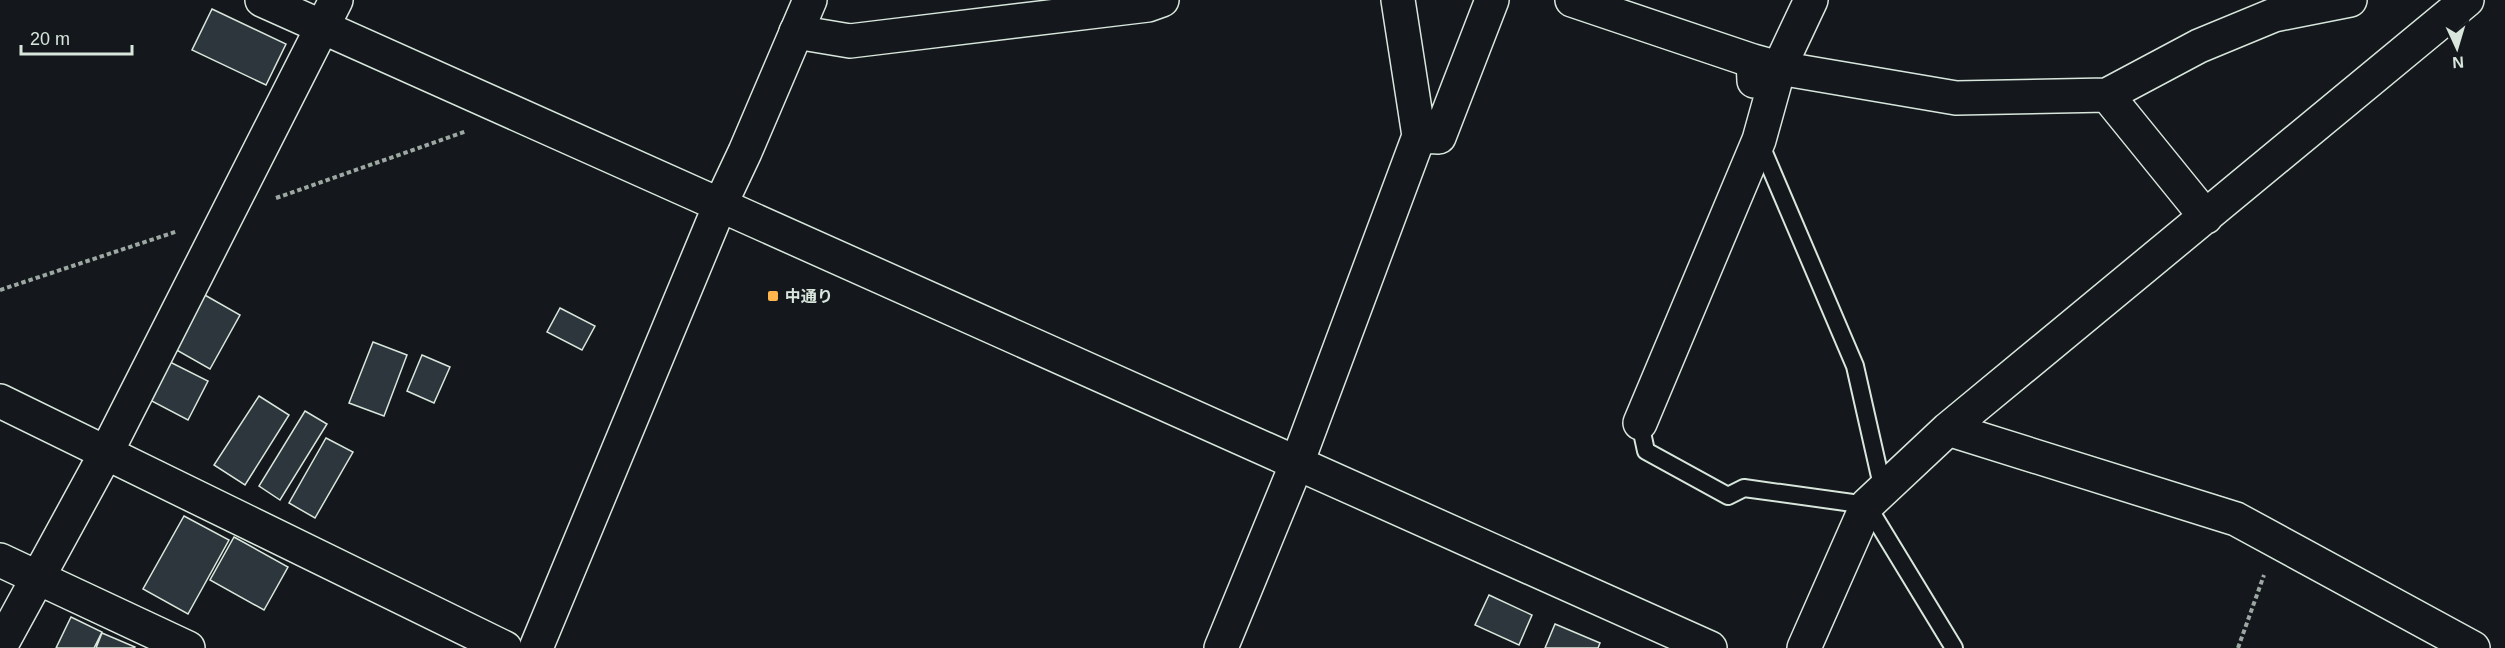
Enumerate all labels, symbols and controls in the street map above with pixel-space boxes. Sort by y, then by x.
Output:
scale bar [21,18,132,56]
north arrow [2427,18,2487,78]
text: 20 m [30,29,70,49]
text: N [2452,54,2464,71]
place label: 中通り [785,288,833,305]
marker: 中通り [766,289,780,303]

